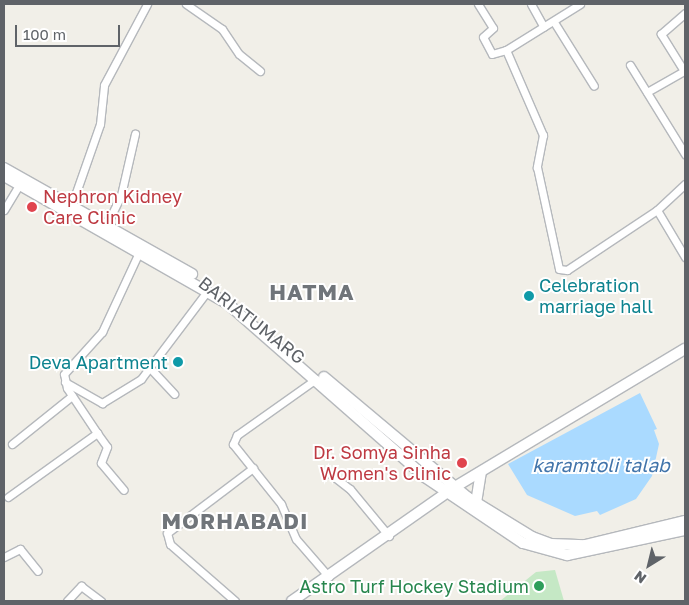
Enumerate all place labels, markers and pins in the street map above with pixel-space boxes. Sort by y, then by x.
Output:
place label: Nephron Kidney Care Clinic [43,186,182,228]
marker: Nephron Kidney Care Clinic [25,200,39,214]
place label: Celebration marriage hall [539,275,653,318]
marker: Celebration marriage hall [523,290,535,302]
place label: Deva Apartment [29,351,168,373]
marker: Deva Apartment [172,356,184,368]
place label: Dr. Somya Sinha Women's Clinic [313,442,451,484]
marker: Dr. Somya Sinha Women's Clinic [455,456,469,470]
place label: Astro Turf Hockey Stadium [299,575,529,597]
marker: Astro Turf Hockey Stadium [533,580,545,592]

